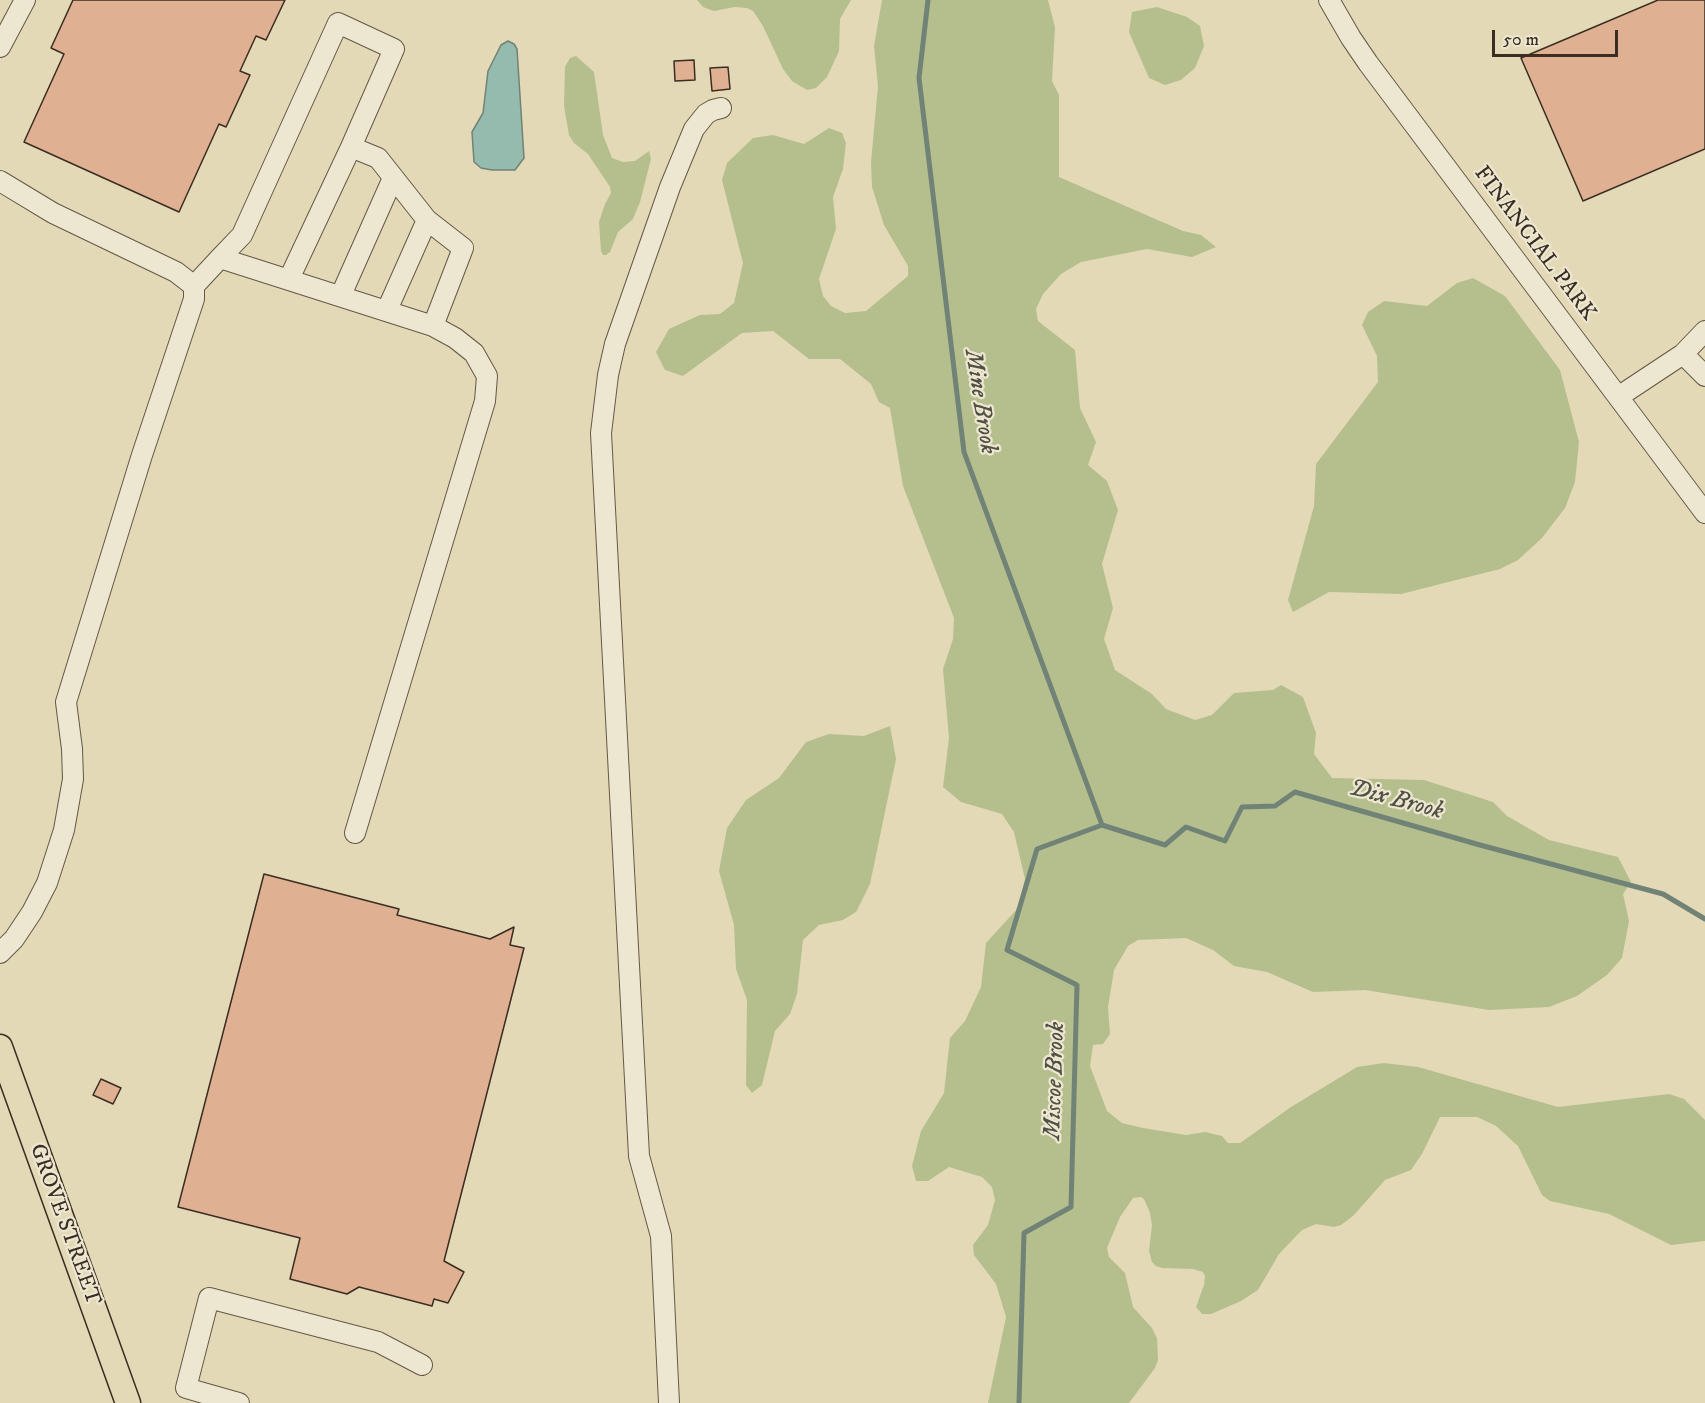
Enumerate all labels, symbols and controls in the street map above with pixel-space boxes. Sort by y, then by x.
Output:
scale bar [1495,18,1621,56]
text: 50 m [1503,29,1539,51]
street label: FINANCIAL PARK [1467,162,1601,326]
water label: Mine Brook [957,348,1001,456]
water label: Dix Brook [1346,775,1446,827]
water label: Miscoe Brook [1040,1022,1072,1140]
street label: GROVE STREET [23,1141,105,1309]

